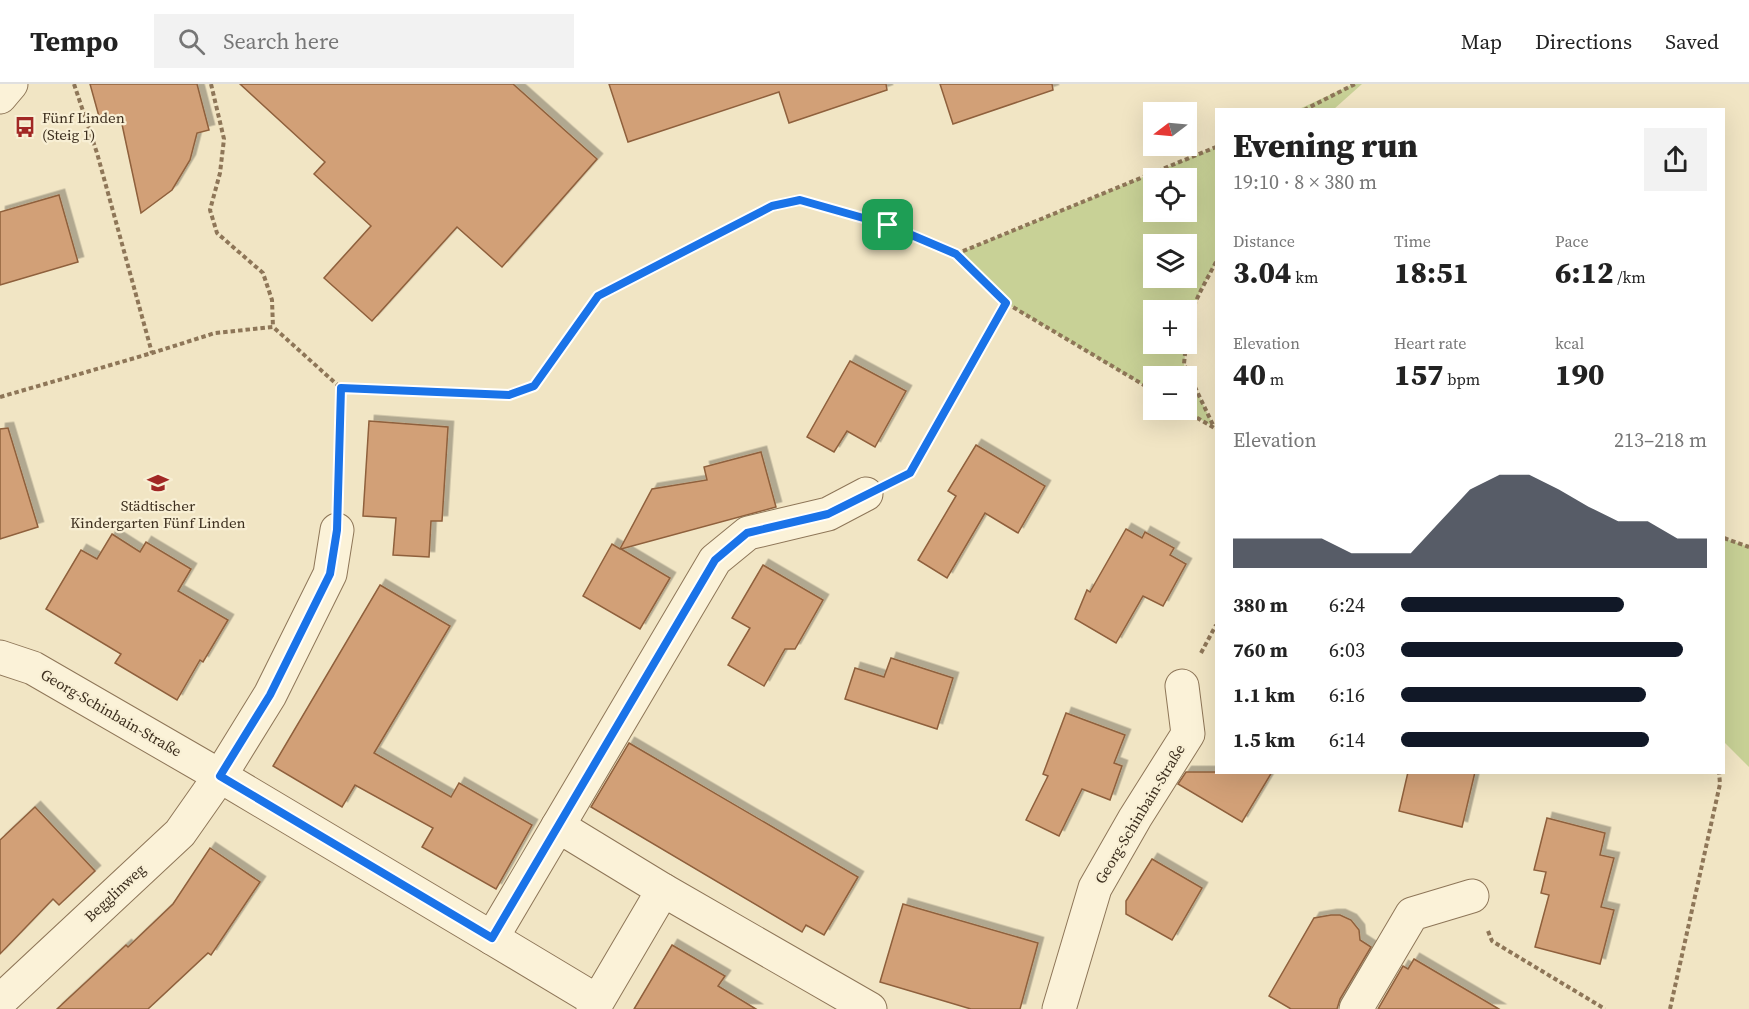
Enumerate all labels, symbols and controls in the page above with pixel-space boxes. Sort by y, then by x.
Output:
search box [154,14,574,68]
text: Tempo [30,22,118,60]
icon: search [175,25,208,58]
text: Search here [223,26,339,56]
text: Map [1461,27,1502,56]
text: Directions [1535,27,1632,56]
text: Saved [1665,27,1719,56]
north arrow [1143,102,1197,156]
map controls [1143,102,1197,420]
place label: Fünf Linden (Steig 1) [42,107,125,145]
bus stop icon: Fünf Linden (Steig 1) [13,115,37,139]
text: Evening run [1233,123,1418,168]
button: share [1644,128,1707,191]
button: locate [1143,168,1197,222]
text: 19:10 · 8 × 380 m [1233,168,1377,196]
pin [862,199,913,250]
icon: arrive [871,208,904,241]
text: Distance [1233,230,1295,252]
text: Time [1394,230,1431,252]
text: Pace [1555,230,1589,252]
button: layers [1143,234,1197,288]
text: 3.04 [1233,252,1292,293]
text: 18:51 [1394,252,1469,293]
text: 6:12 [1555,252,1614,293]
text: km [1292,266,1319,288]
text: /km [1614,266,1646,288]
button: + [1143,300,1197,354]
text: Elevation [1233,332,1300,354]
text: Heart rate [1394,332,1466,354]
text: kcal [1555,332,1584,354]
text: 40 [1233,354,1266,395]
text: 157 [1394,354,1444,395]
text: 190 [1555,354,1605,395]
button: − [1143,366,1197,420]
text: m [1266,368,1284,390]
text: bpm [1444,368,1480,390]
text: Elevation [1233,426,1317,454]
text: 213–218 m [1614,426,1707,454]
school or university icon: Städtischer Kindergarten Fünf Linden [146,471,170,495]
place label: Städtischer Kindergarten Fünf Linden [70,495,246,533]
text: 380 m [1233,591,1288,619]
text: 6:24 [1329,591,1365,619]
text: 760 m [1233,636,1288,664]
text: 6:03 [1329,636,1365,664]
street label: Georg-Schinbain-Straße [37,664,186,762]
text: 1.1 km [1233,681,1295,709]
text: 6:16 [1329,681,1365,709]
text: 1.5 km [1233,726,1295,754]
text: 6:14 [1329,726,1365,754]
street label: Georg-Schinbain-Straße [1090,740,1190,887]
street label: Begglinweg [80,859,150,926]

